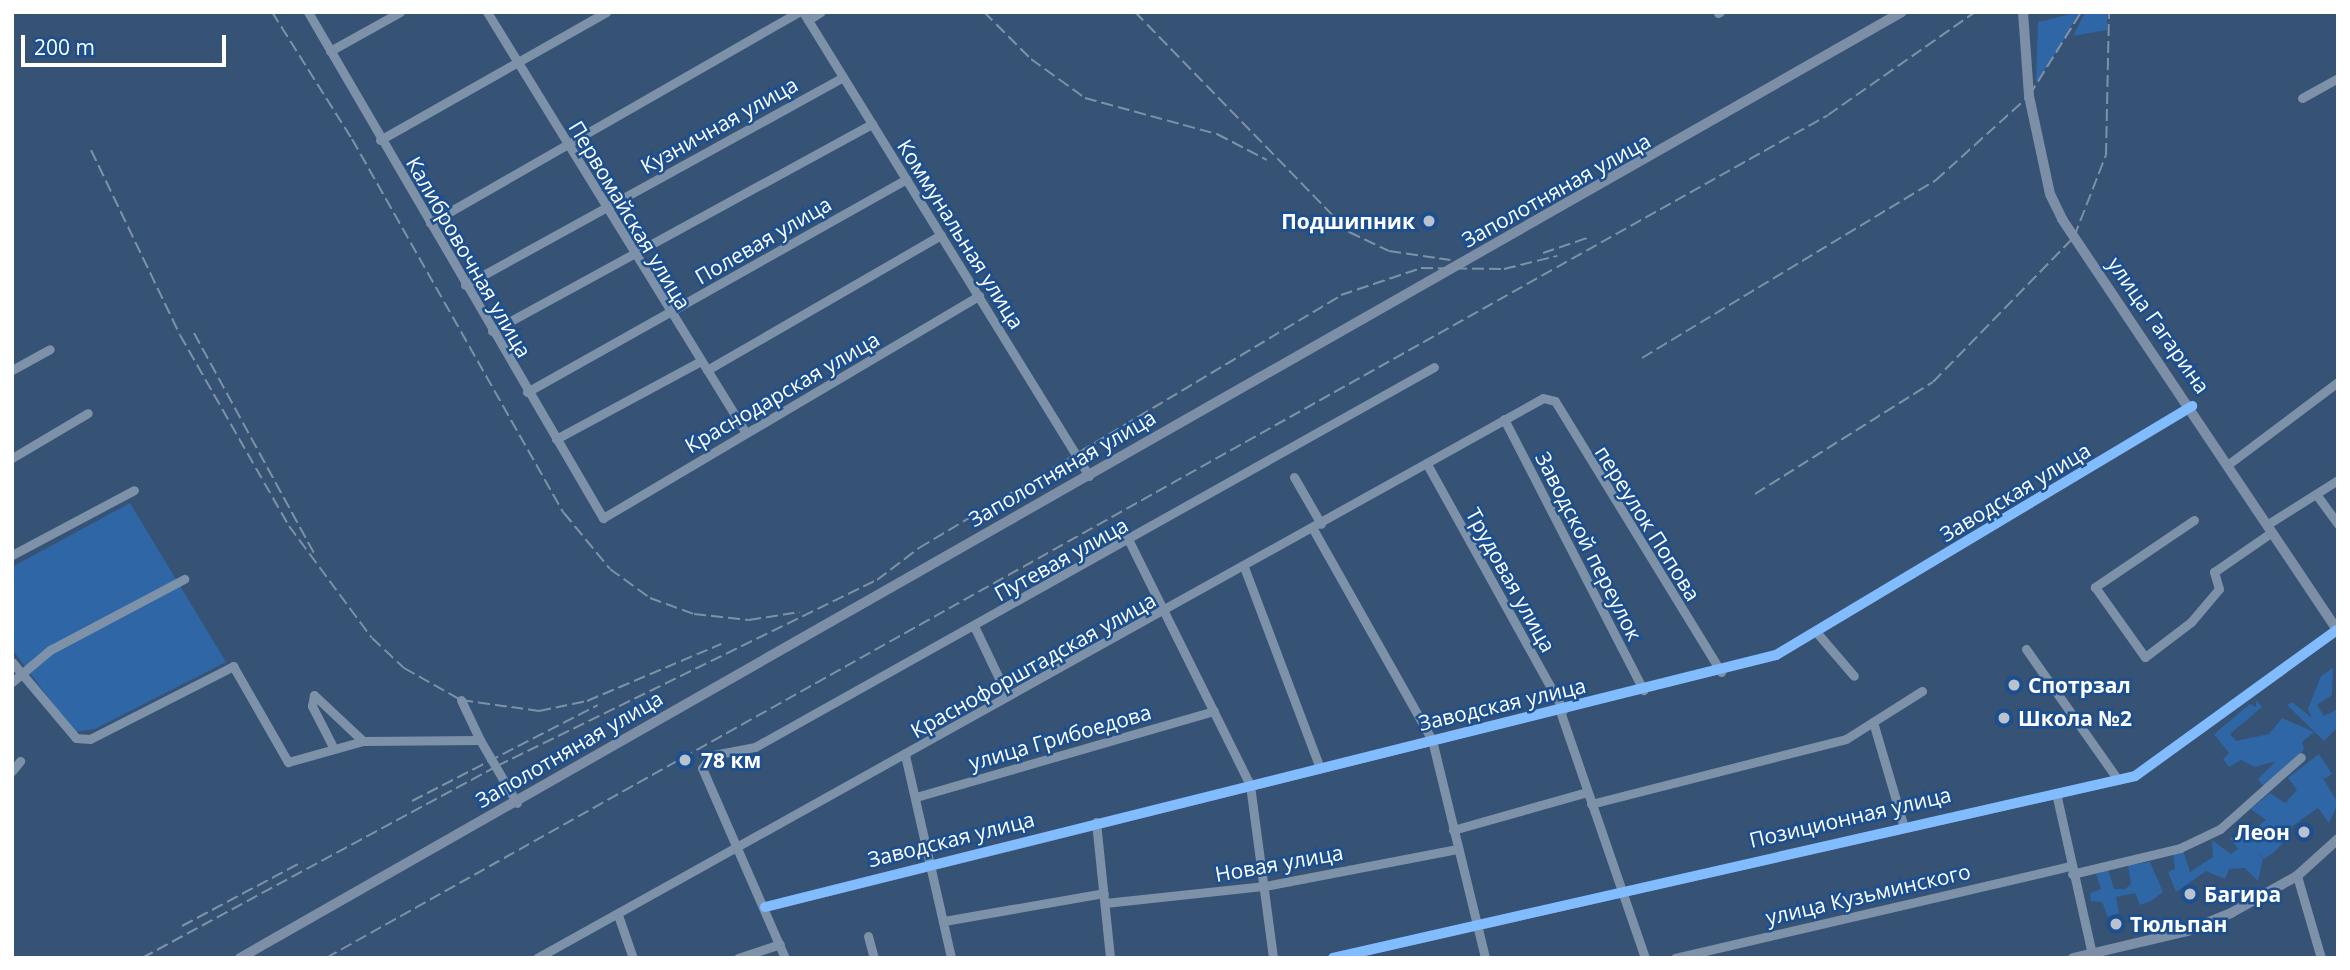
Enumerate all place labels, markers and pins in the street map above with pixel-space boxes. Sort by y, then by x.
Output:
place label: Подшипник [1281,208,1415,234]
marker: Подшипник [1421,213,1437,229]
place label: Спотрзал [2028,672,2131,698]
marker: Спотрзал [2006,677,2022,693]
place label: Школа №2 [2018,705,2132,731]
marker: Школа №2 [1996,710,2012,726]
place label: 78 км [701,747,761,773]
marker: 78 км [675,750,695,770]
place label: Леон [2235,819,2290,845]
marker: Леон [2296,824,2312,840]
place label: Багира [2204,881,2281,907]
marker: Багира [2182,886,2198,902]
place label: Тюльпан [2130,911,2227,937]
marker: Тюльпан [2108,916,2124,932]

